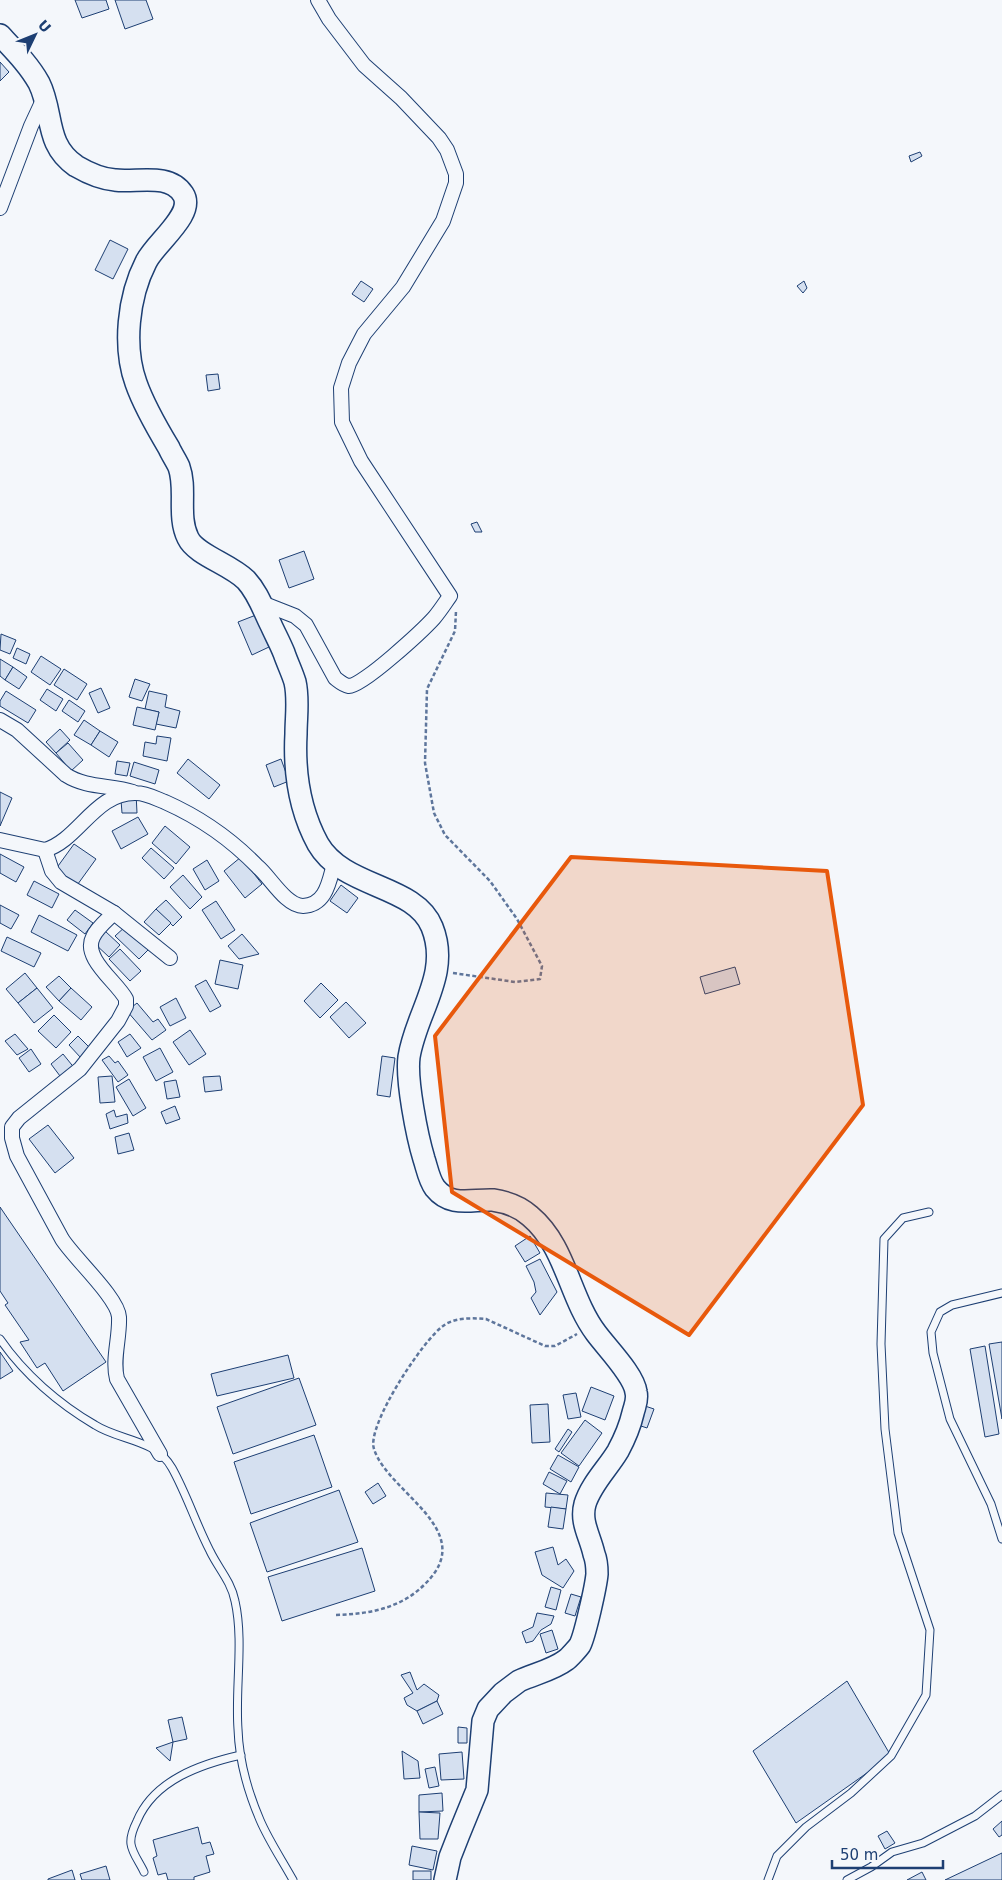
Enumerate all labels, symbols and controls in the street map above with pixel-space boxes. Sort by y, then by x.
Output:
north arrow [10,10,60,60]
text: U [35,17,54,36]
scale bar [832,1838,943,1870]
text: 50 m [840,1846,878,1864]

